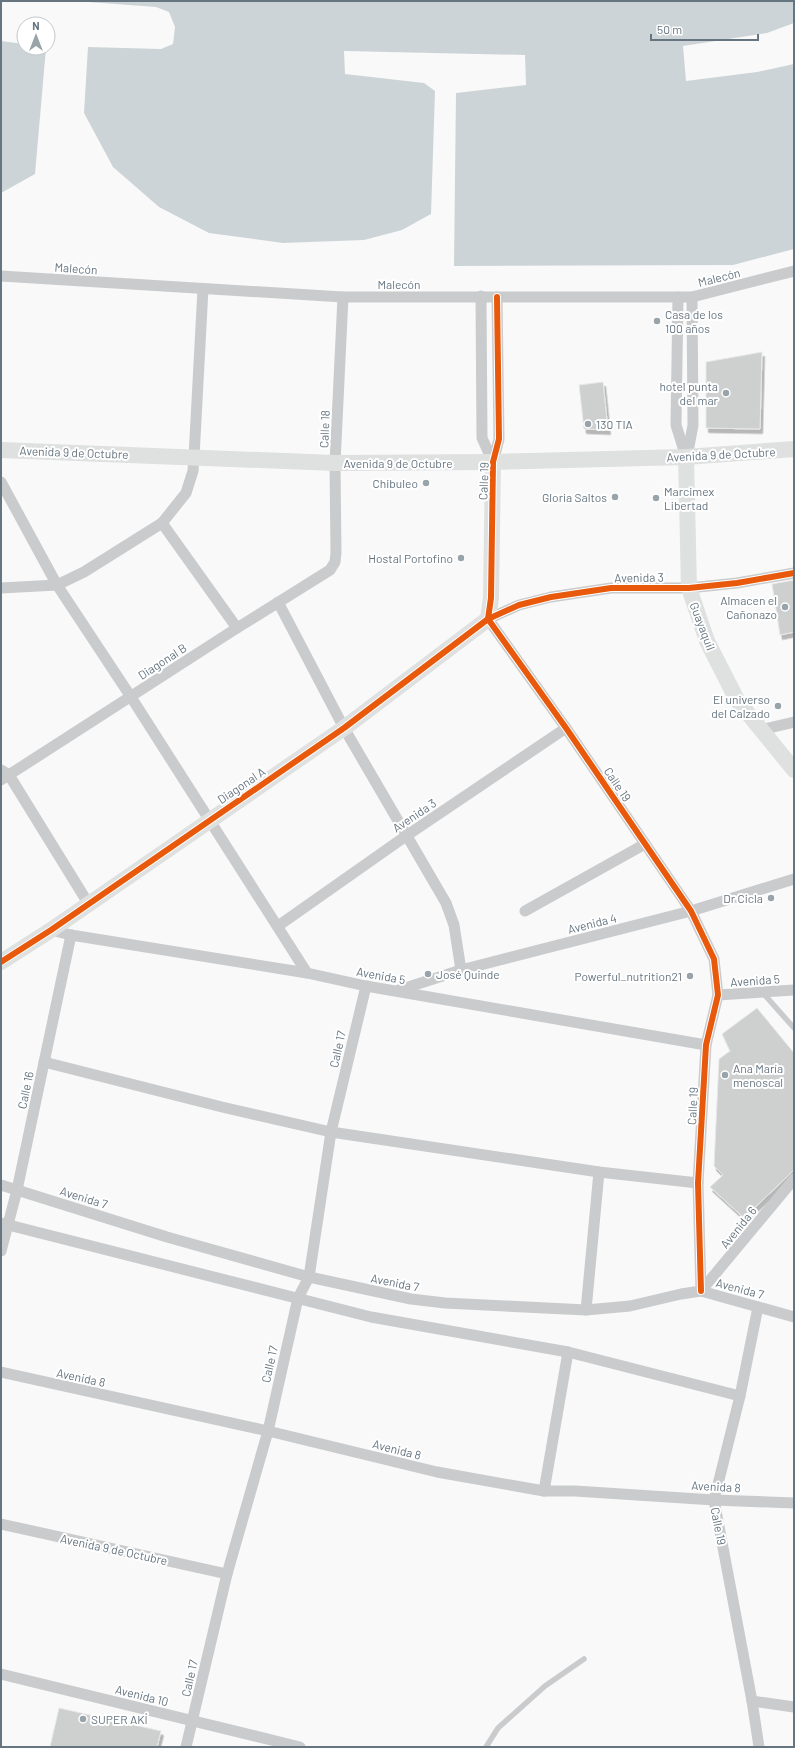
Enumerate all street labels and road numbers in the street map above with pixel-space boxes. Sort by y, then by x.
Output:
street label: Malecón [54,260,98,276]
street label: Malecón [696,265,742,289]
street label: Malecón [378,277,420,291]
street label: Calle 18 [316,410,332,448]
street label: Avenida 9 de Octubre [19,443,129,461]
street label: Avenida 9 de Octubre [666,444,776,464]
street label: Avenida 9 de Octubre [343,456,453,470]
street label: Calle 19 [475,462,491,500]
street label: Avenida 3 [614,570,664,584]
street label: Guayaquil [687,600,719,652]
street label: Diagonal B [135,640,189,682]
street label: Diagonal A [214,764,268,806]
street label: Calle 19 [602,764,634,804]
street label: Avenida 3 [390,795,438,835]
street label: Avenida 4 [566,910,618,936]
street label: Avenida 5 [355,964,407,986]
street label: Avenida 5 [730,971,780,989]
street label: Calle 17 [326,1029,348,1069]
street label: Calle 16 [14,1070,36,1110]
street label: Calle 19 [684,1087,700,1125]
street label: Avenida 7 [58,1183,110,1211]
street label: Avenida 6 [717,1203,759,1251]
street label: Avenida 7 [370,1270,421,1294]
street label: Avenida 7 [714,1275,766,1301]
street label: Calle 17 [258,1344,280,1384]
street label: Avenida 8 [55,1365,107,1389]
street label: Avenida 8 [371,1436,423,1462]
street label: Avenida 8 [691,1478,741,1494]
street label: Calle 19 [708,1506,730,1546]
street label: Avenida 9 de Octubre [59,1531,169,1567]
street label: Calle 17 [178,1658,200,1698]
street label: Avenida 10 [114,1682,170,1708]

